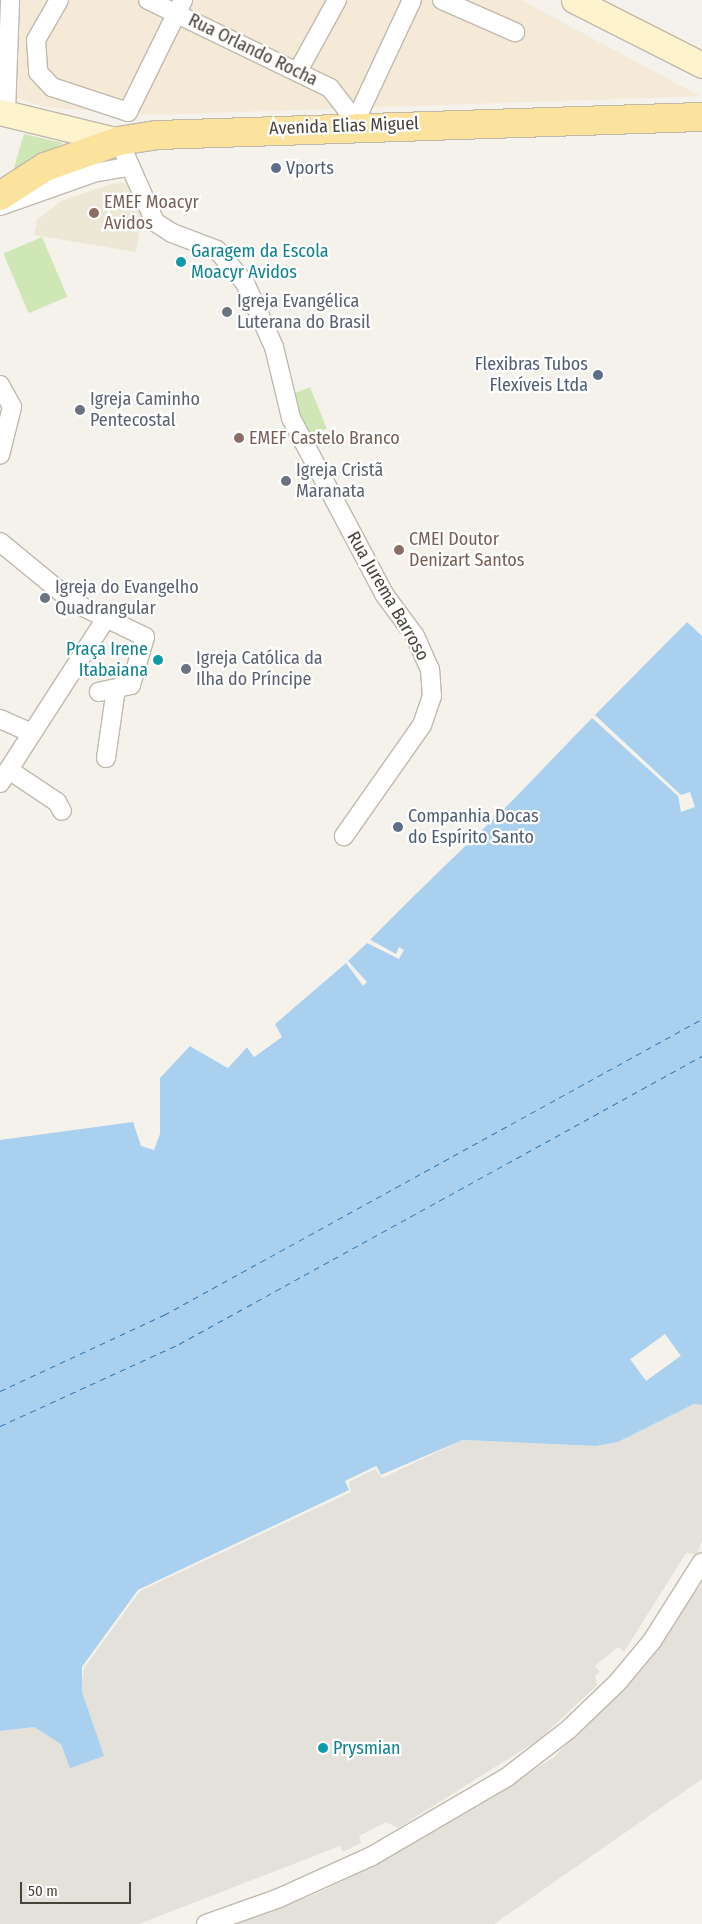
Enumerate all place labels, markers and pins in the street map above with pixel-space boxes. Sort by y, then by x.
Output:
place label: Vports [286,157,334,179]
marker: Vports [270,162,282,174]
place label: EMEF Moacyr Avidos [104,192,199,234]
marker: EMEF Moacyr Avidos [88,207,100,219]
place label: Garagem da Escola Moacyr Avidos [191,241,329,284]
marker: Garagem da Escola Moacyr Avidos [175,256,187,268]
place label: Igreja Evangélica Luterana do Brasil [237,291,370,334]
marker: Igreja Evangélica Luterana do Brasil [221,306,233,318]
place label: Flexibras Tubos Flexíveis Ltda [475,354,588,396]
marker: Flexibras Tubos Flexíveis Ltda [592,369,604,381]
place label: Igreja Caminho Pentecostal [90,389,200,432]
marker: Igreja Caminho Pentecostal [74,404,86,416]
place label: EMEF Castelo Branco [249,427,400,449]
marker: EMEF Castelo Branco [233,432,245,444]
place label: Igreja Cristã Maranata [296,460,383,502]
marker: Igreja Cristã Maranata [280,475,292,487]
place label: CMEI Doutor Denizart Santos [409,529,524,572]
marker: CMEI Doutor Denizart Santos [393,544,405,556]
place label: Igreja do Evangelho Quadrangular [55,577,199,620]
marker: Igreja do Evangelho Quadrangular [39,592,51,604]
place label: Praça Irene Itabaiana [66,639,148,682]
place label: Igreja Católica da Ilha do Príncipe [196,648,323,691]
marker: Praça Irene Itabaiana [152,654,164,666]
marker: Igreja Católica da Ilha do Príncipe [180,663,192,675]
place label: Companhia Docas do Espírito Santo [408,806,539,849]
marker: Companhia Docas do Espírito Santo [392,821,404,833]
place label: Prysmian [333,1737,401,1759]
marker: Prysmian [317,1742,329,1754]

